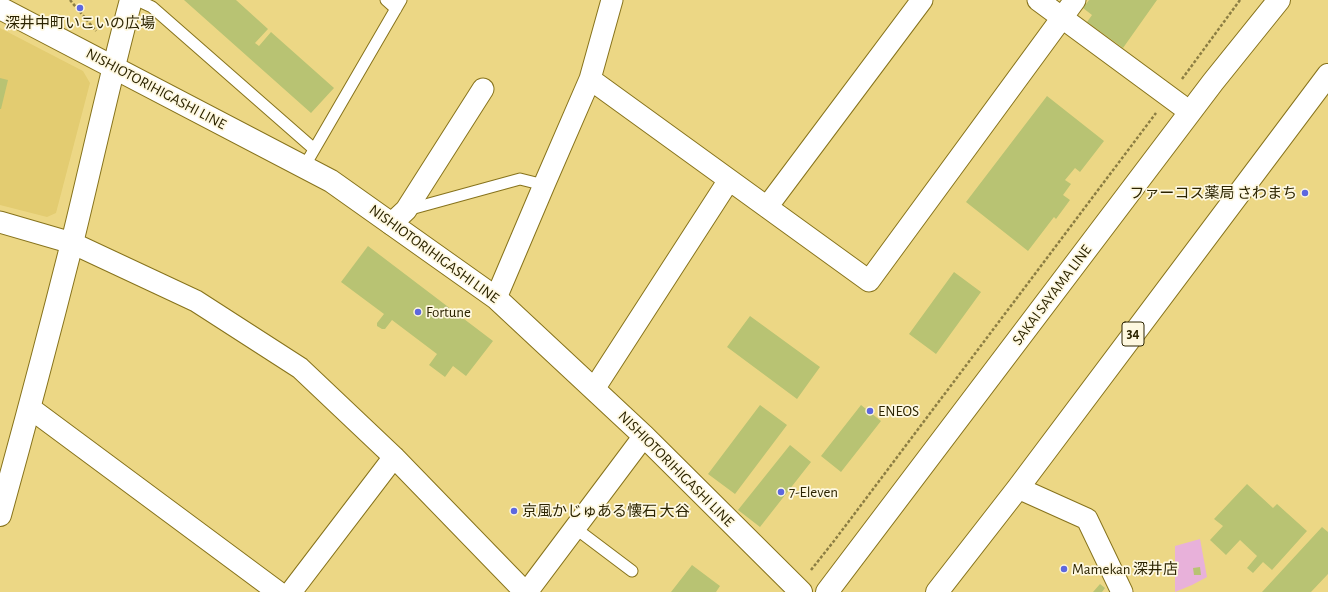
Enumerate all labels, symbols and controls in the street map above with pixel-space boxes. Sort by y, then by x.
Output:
marker: 深井中町いこいの広場 [75,3,85,13]
place label: 深井中町いこいの広場 [5,14,155,32]
street label: NISHIOTORIHIGASHI LINE [83,44,229,134]
place label: ファーコス薬局 さわまち [1130,184,1297,202]
marker: ファーコス薬局 さわまち [1300,188,1310,198]
street label: NISHIOTORIHIGASHI LINE [366,201,502,307]
street label: SAKAI SAYAMA LINE [1008,241,1096,349]
place label: Fortune [426,303,471,321]
marker: Fortune [413,307,423,317]
road number: 34 [1122,322,1144,346]
place label: ENEOS [878,402,919,420]
marker: ENEOS [865,406,875,416]
street label: NISHIOTORIHIGASHI LINE [614,407,738,531]
place label: 7-Eleven [789,483,838,501]
marker: 7-Eleven [776,487,786,497]
place label: 京風かじゅある懐石 大谷 [522,502,689,520]
marker: 京風かじゅある懐石 大谷 [509,506,519,516]
place label: Mamekan 深井店 [1072,560,1178,578]
marker: Mamekan 深井店 [1059,564,1069,574]

